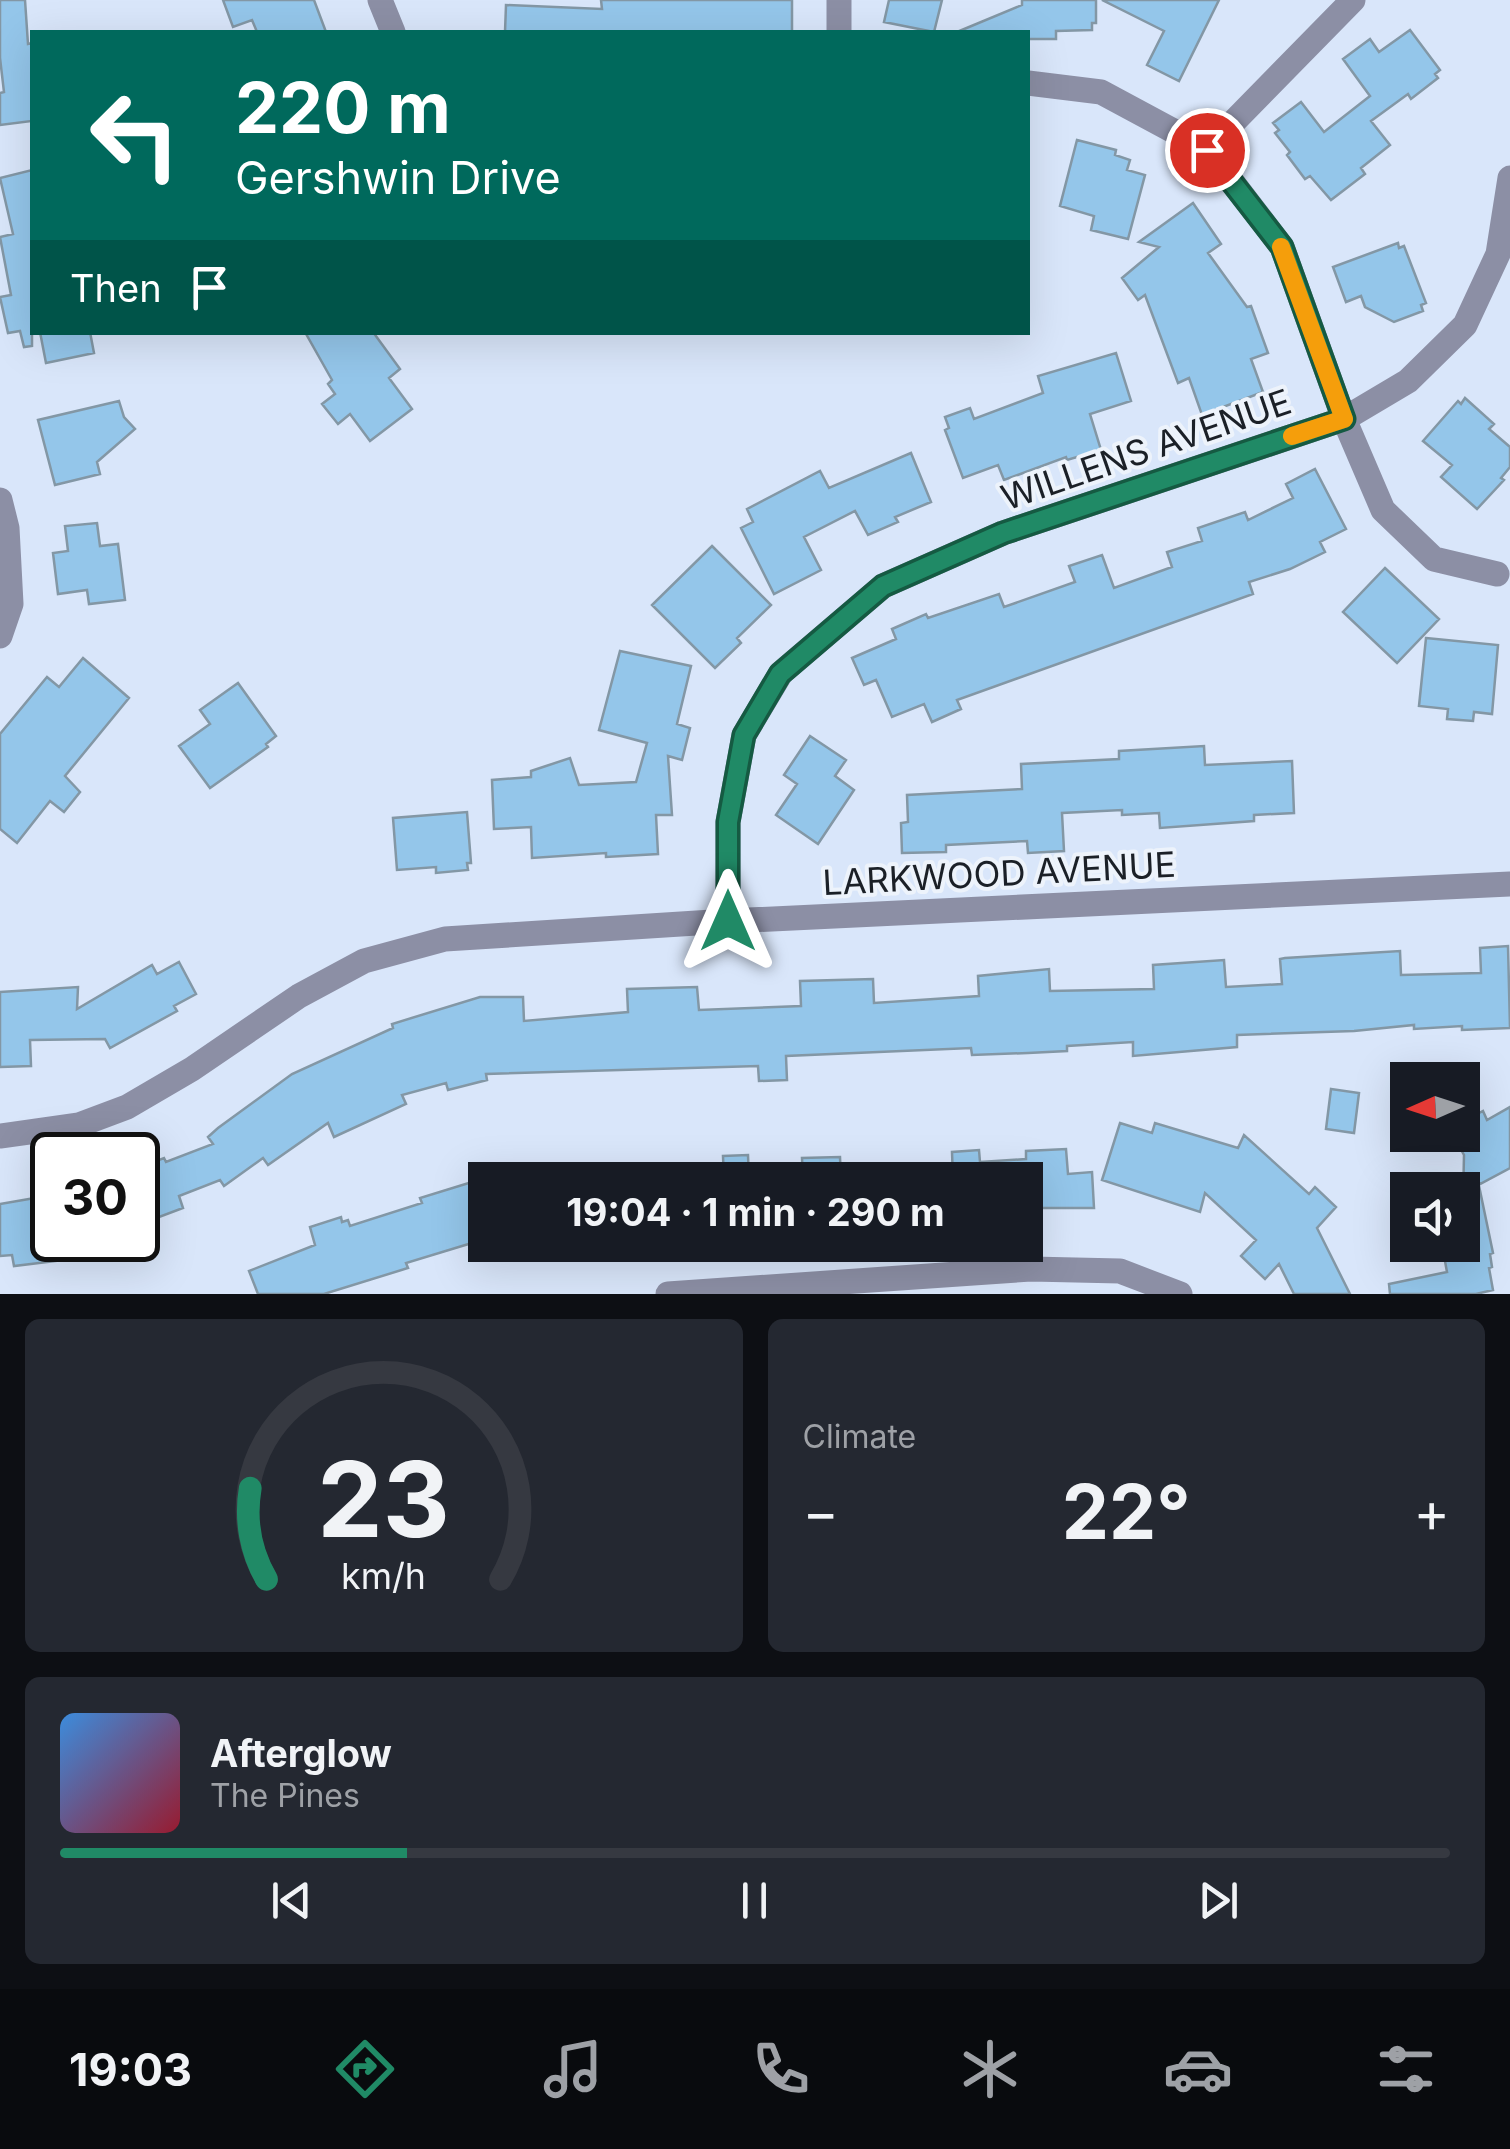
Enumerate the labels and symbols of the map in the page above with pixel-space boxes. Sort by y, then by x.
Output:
pin [1165,108,1250,193]
street label: WILLENS AVENUE [996,380,1296,518]
street label: LARKWOOD AVENUE [821,843,1177,903]
position arrow [676,869,780,973]
north arrow [1390,1062,1480,1152]
speed limit sign: 30 [30,1132,160,1262]

